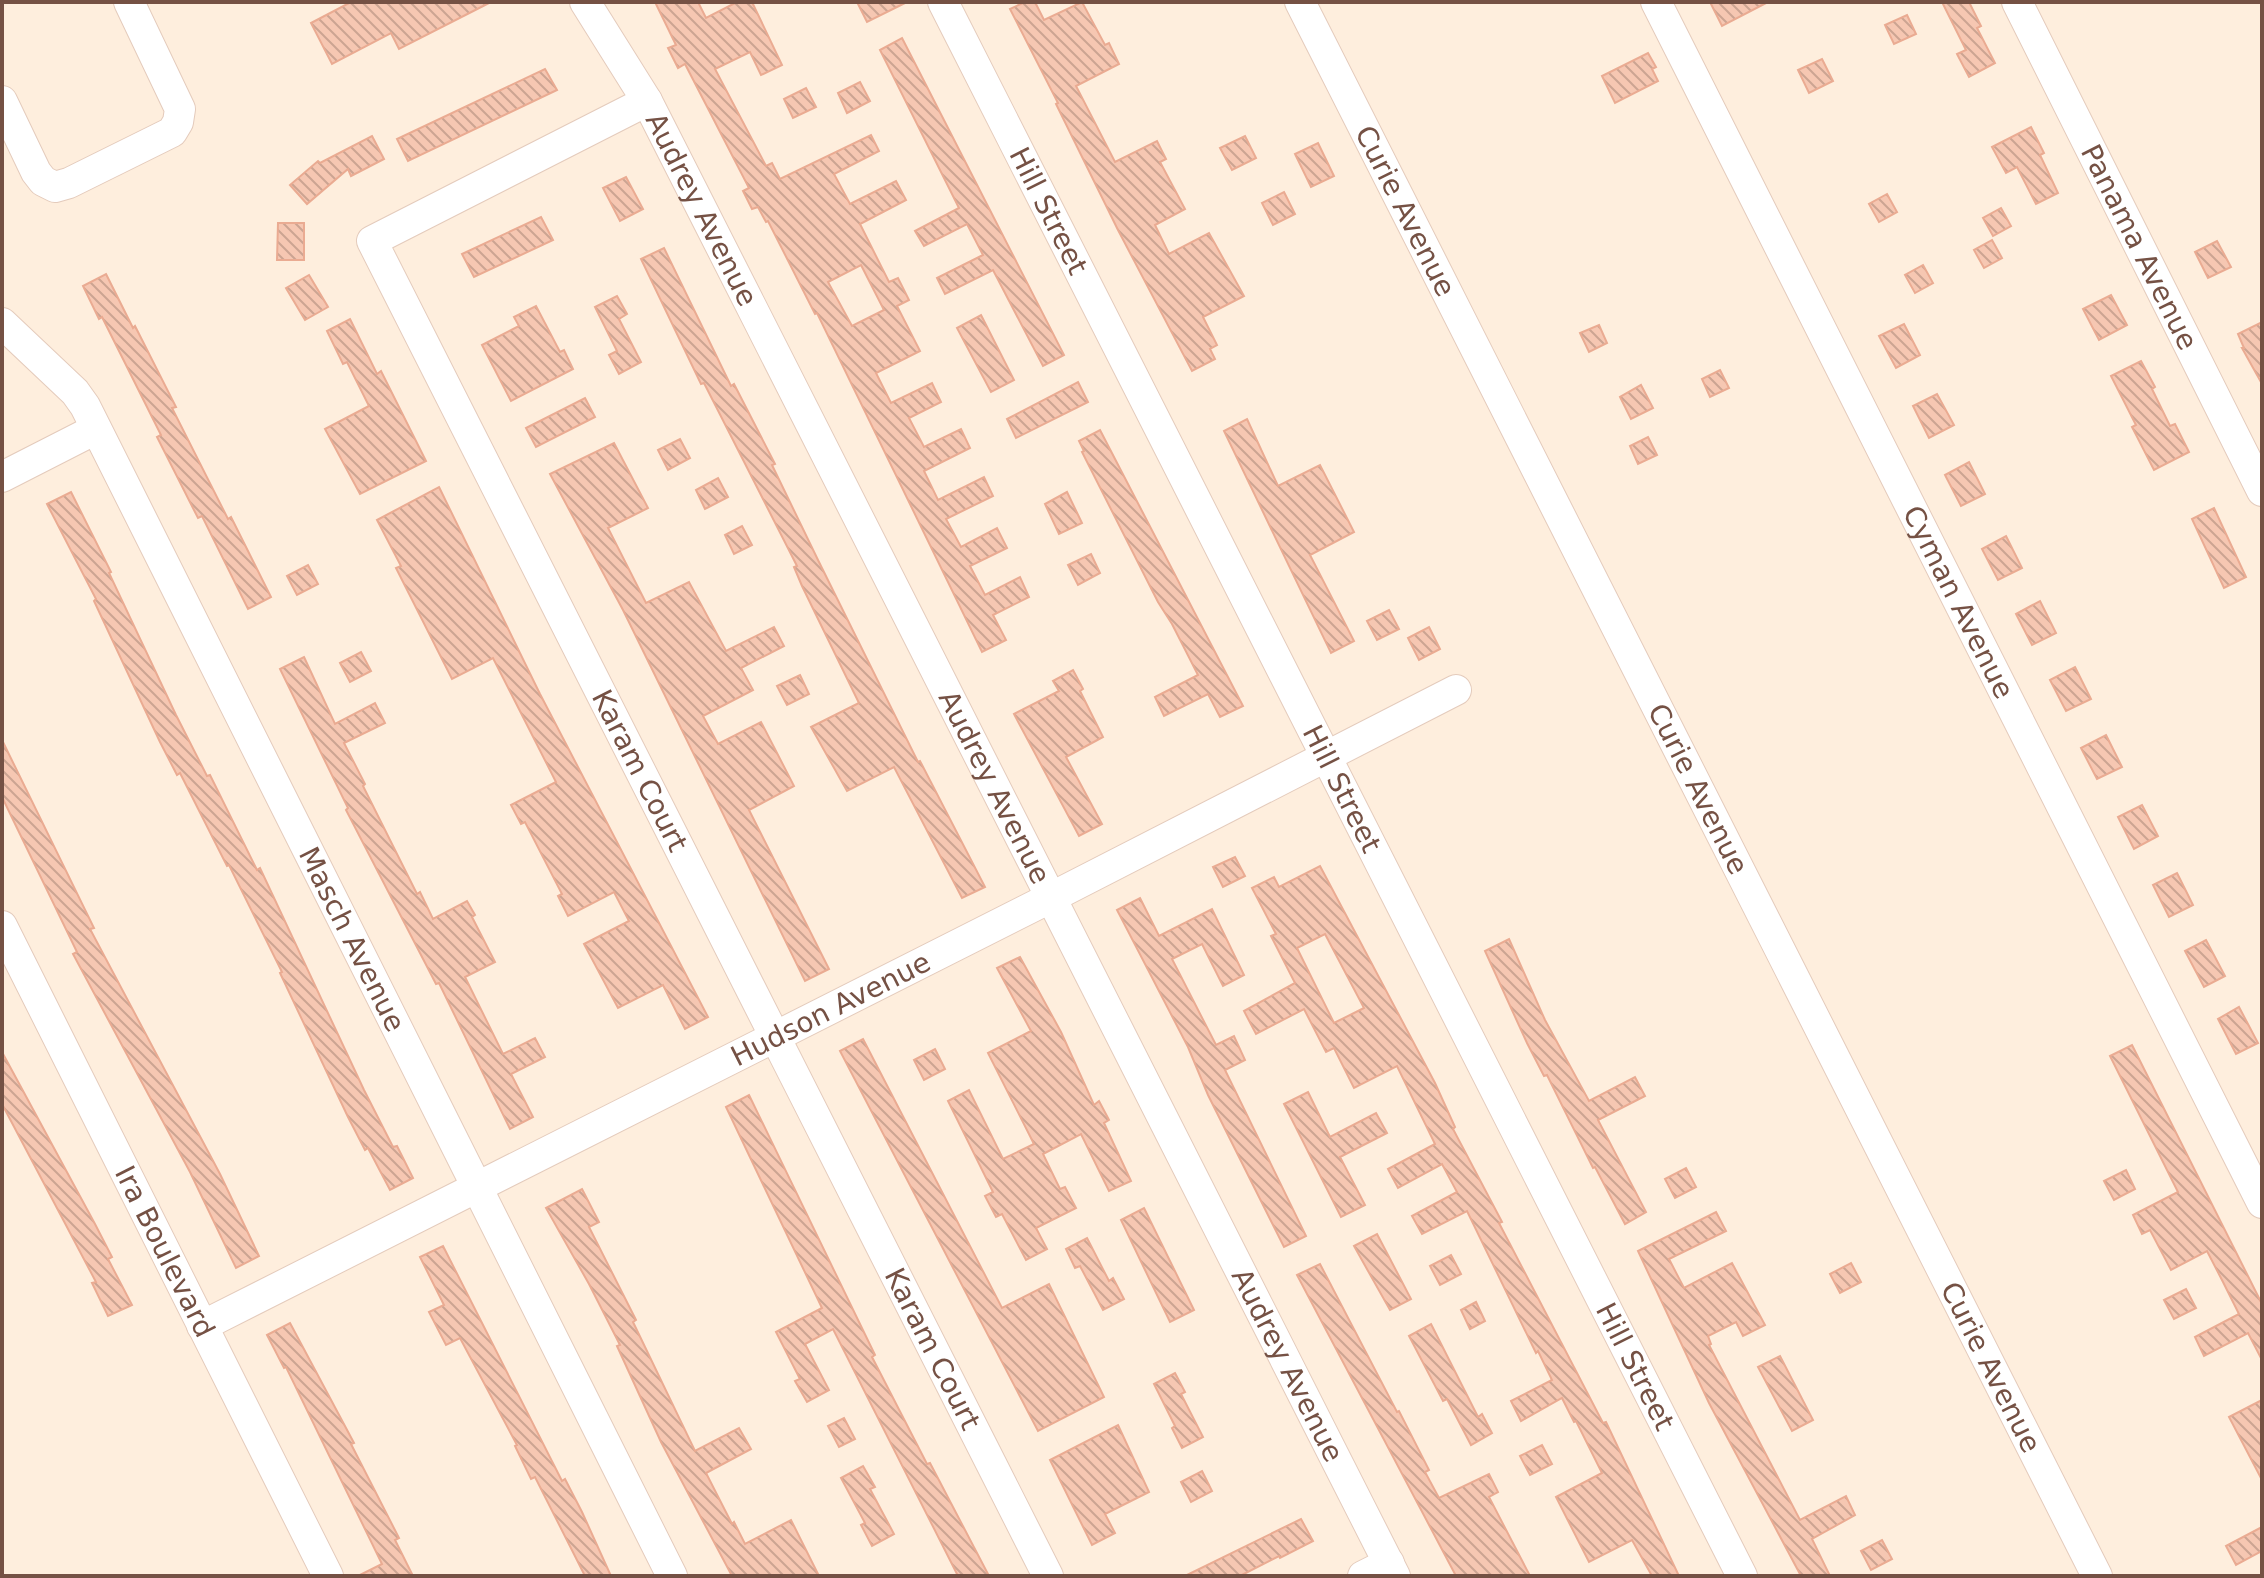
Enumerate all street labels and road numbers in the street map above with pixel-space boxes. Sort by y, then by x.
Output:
street label: Audrey Avenue [639,107,765,311]
street label: Curie Avenue [1349,120,1463,302]
street label: Panama Avenue [2075,139,2205,355]
street label: Hill Street [1003,141,1095,280]
street label: Cyman Avenue [1896,500,2021,704]
street label: Karam Court [585,684,695,857]
street label: Audrey Avenue [932,685,1058,889]
street label: Curie Avenue [1642,698,1755,880]
street label: Hill Street [1296,719,1388,858]
street label: Masch Avenue [292,841,412,1037]
street label: Hudson Avenue [725,945,936,1073]
street label: Ira Boulevard [108,1160,222,1343]
street label: Karam Court [878,1262,987,1435]
street label: Audrey Avenue [1225,1263,1351,1467]
street label: Curie Avenue [1934,1276,2048,1458]
street label: Hill Street [1590,1297,1682,1435]

